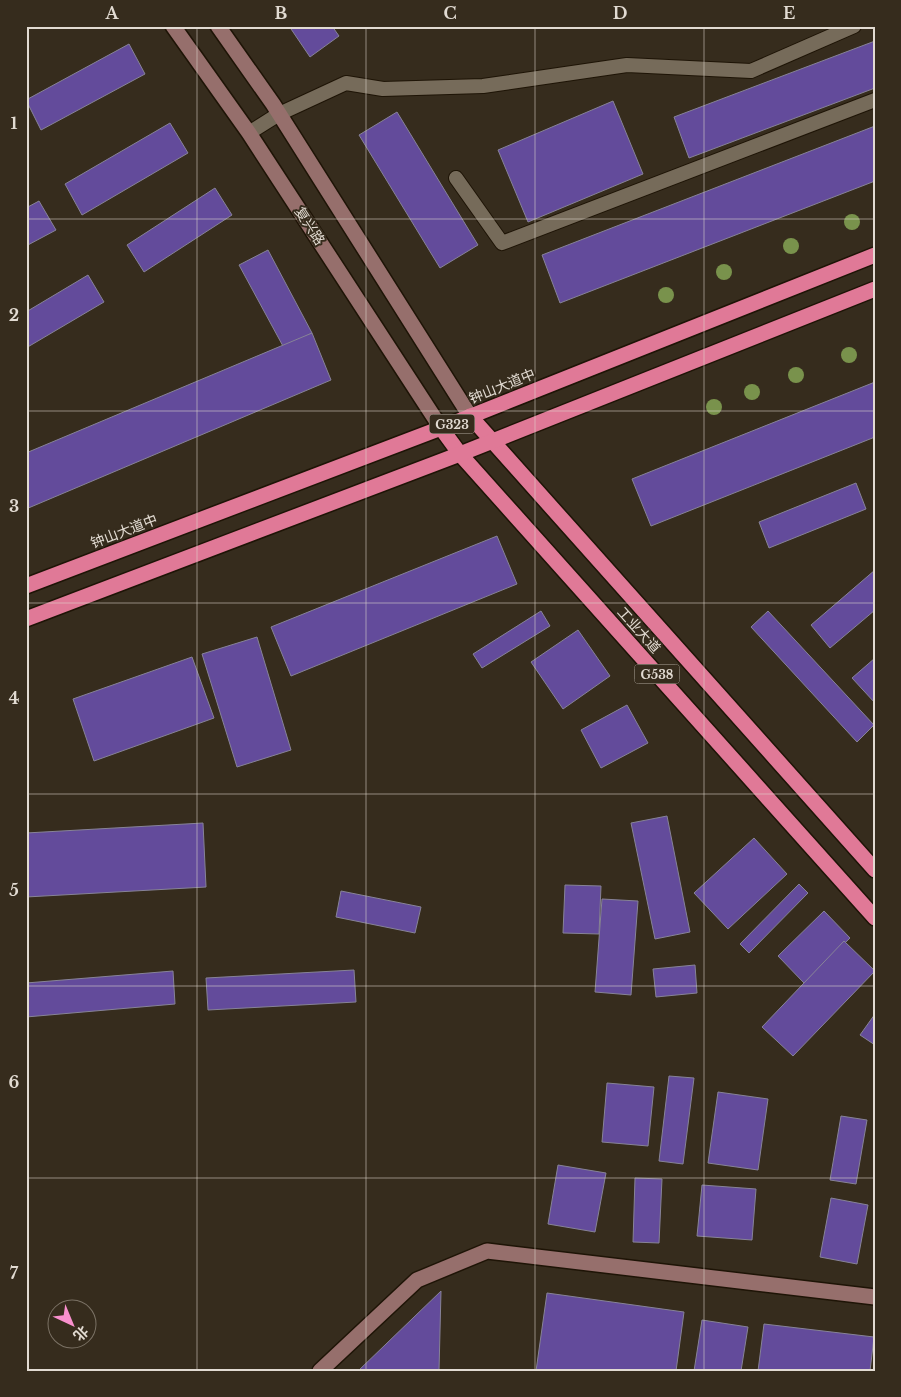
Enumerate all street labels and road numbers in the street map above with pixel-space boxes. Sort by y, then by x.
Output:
street label: 复兴路 [291,203,329,249]
street label: 钟山大道中 [466,365,538,407]
road number: G323 [430,414,474,434]
street label: 钟山大道中 [88,510,160,552]
street label: 工业大道 [614,603,664,657]
road number: G538 [634,664,680,684]

